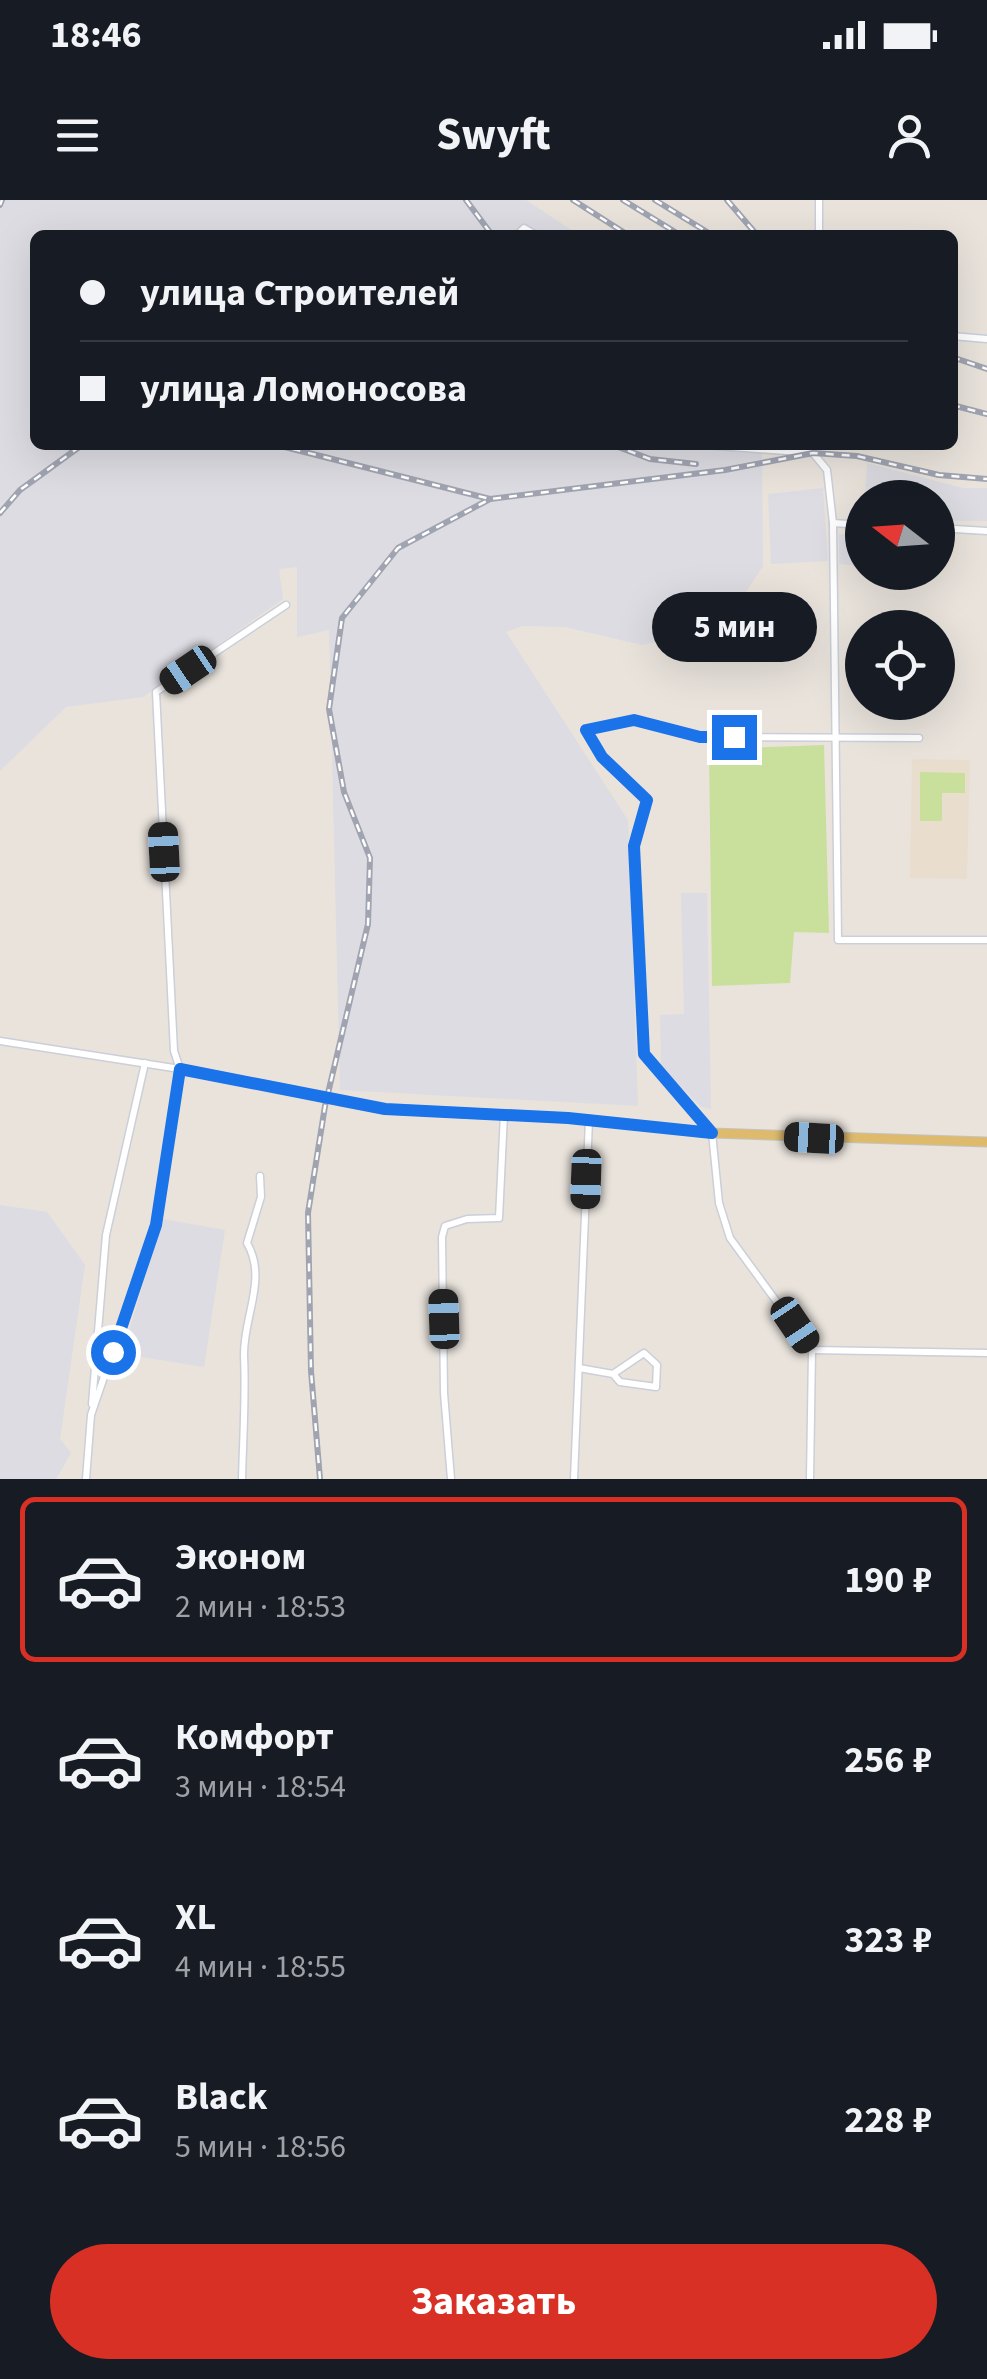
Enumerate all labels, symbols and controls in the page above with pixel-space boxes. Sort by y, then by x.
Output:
text: 18:46 [50,8,142,62]
text: Swyft [436,103,551,167]
icon: menu [50,108,105,163]
icon: person [882,108,937,163]
text: улица Строителей [140,266,459,320]
text: улица Ломоносова [140,362,467,416]
north arrow [845,480,955,590]
map controls [845,480,955,720]
callout: 5 мин [652,592,816,662]
text: 5 мин [694,604,775,650]
button: locate [845,610,955,720]
car [155,641,221,699]
route end [712,715,757,760]
car [147,821,181,883]
car [783,1121,845,1155]
car [570,1148,602,1210]
car [428,1288,460,1350]
car [766,1292,824,1358]
route start [91,1330,136,1375]
text: Эконом [175,1530,306,1584]
icon: car [55,1535,145,1625]
text: 190 ₽ [844,1553,932,1607]
text: 2 мин · 18:53 [175,1584,346,1630]
text: Комфорт [175,1710,334,1764]
icon: car [55,1715,145,1805]
text: 256 ₽ [844,1733,932,1787]
text: 3 мин · 18:54 [175,1764,346,1810]
text: XL [175,1890,216,1944]
icon: car [55,1895,145,1985]
text: 323 ₽ [844,1913,932,1967]
text: 4 мин · 18:55 [175,1944,346,1990]
text: Black [175,2070,268,2124]
icon: car [55,2075,145,2165]
text: 228 ₽ [844,2093,932,2147]
text: 5 мин · 18:56 [175,2124,346,2170]
button: Заказать [50,2244,937,2359]

